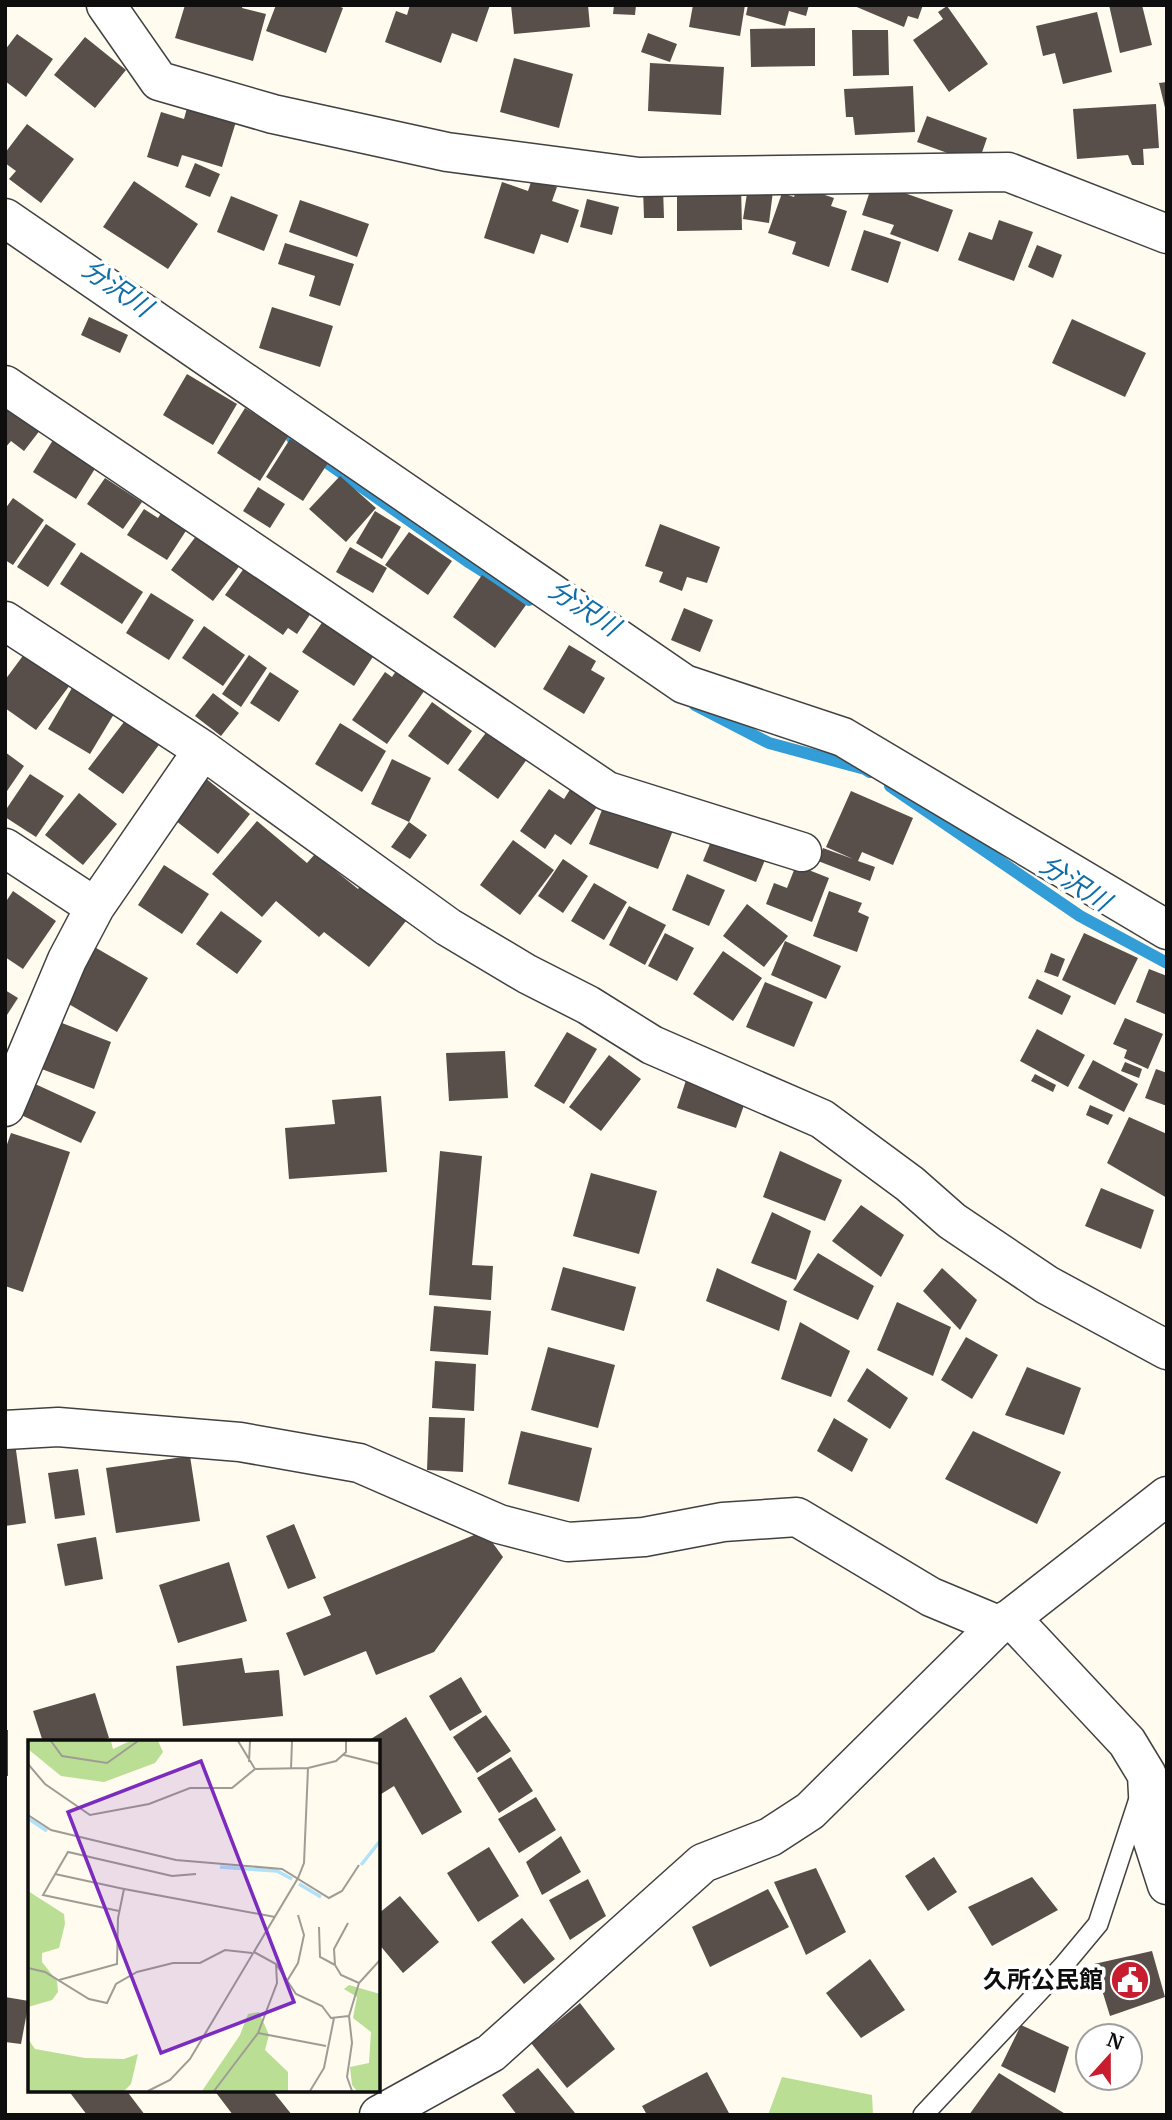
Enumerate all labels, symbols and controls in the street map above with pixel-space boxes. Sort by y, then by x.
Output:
water label: 分沢川 [76,252,161,325]
water label: 分沢川 [543,572,628,644]
water label: 分沢川 [1034,847,1119,919]
inset map [28,1740,380,2092]
public building icon: 久所公民館 [1109,1959,1151,2001]
place label: 久所公民館 [983,1964,1103,1995]
north arrow [1074,2022,1144,2092]
text: N [1104,2027,1126,2055]

